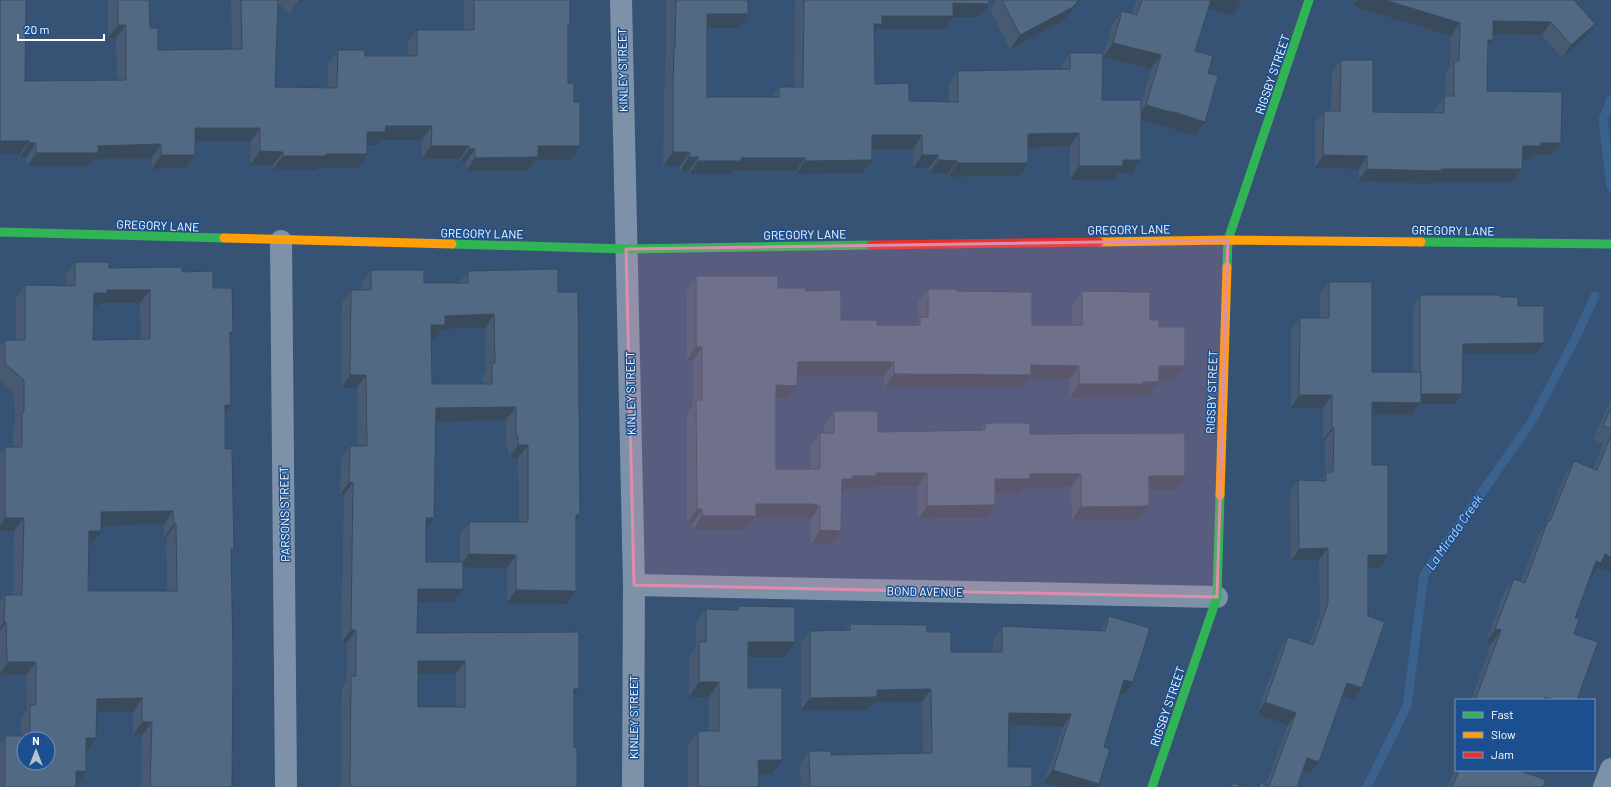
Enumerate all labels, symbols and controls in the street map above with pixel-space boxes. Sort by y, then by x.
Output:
scale bar [18,16,104,42]
text: 20 m [24,22,50,36]
street label: KINLEY STREET [614,28,630,112]
street label: RIGSBY STREET [1252,32,1292,116]
street label: GREGORY LANE [116,217,200,233]
street label: GREGORY LANE [1087,221,1171,237]
street label: GREGORY LANE [1411,222,1495,238]
street label: GREGORY LANE [440,225,524,241]
street label: GREGORY LANE [763,226,847,242]
street label: RIGSBY STREET [1203,350,1219,434]
street label: KINLEY STREET [622,351,638,435]
street label: PARSONS STREET [276,466,292,562]
water label: La Mirada Creek [1422,491,1486,573]
street label: BOND AVENUE [887,583,963,599]
street label: RIGSBY STREET [1147,664,1187,748]
street label: KINLEY STREET [626,675,640,759]
legend [1455,699,1595,771]
text: Fast [1491,707,1514,721]
text: Slow [1491,727,1516,741]
north arrow [16,731,56,771]
text: N [32,734,40,747]
text: Jam [1491,747,1514,761]

